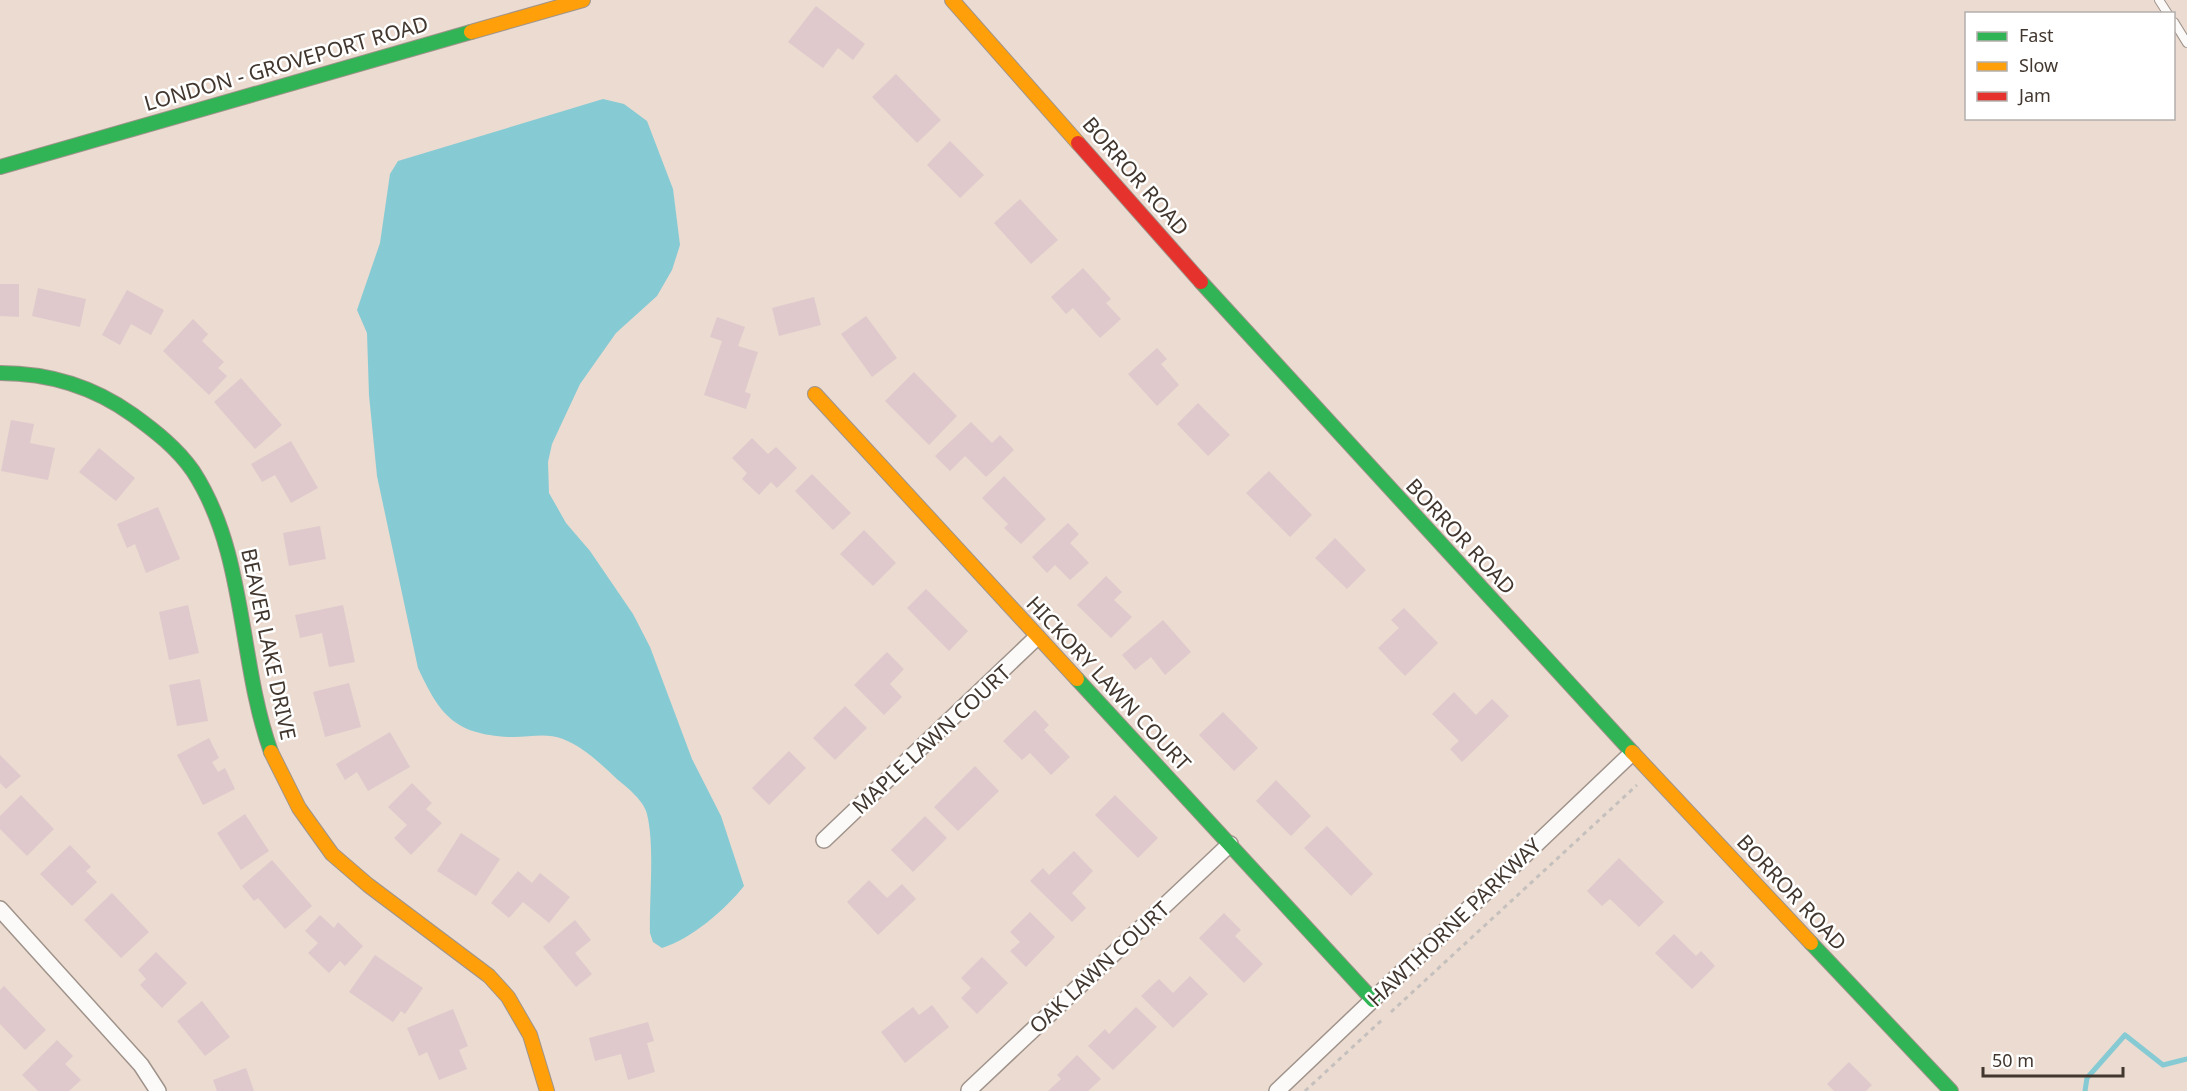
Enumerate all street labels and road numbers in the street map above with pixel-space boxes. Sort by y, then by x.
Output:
street label: LONDON - GROVEPORT ROAD [141,9,431,117]
street label: BORROR ROAD [1077,111,1195,241]
street label: BORROR ROAD [1400,472,1522,600]
street label: BEAVER LAKE DRIVE [235,546,303,742]
street label: HICKORY LAWN COURT [1021,590,1198,777]
street label: MAPLE LAWN COURT [846,658,1017,820]
street label: BORROR ROAD [1731,828,1853,956]
street label: HAWTHORNE PARKWAY [1361,832,1547,1012]
street label: OAK LAWN COURT [1023,895,1175,1039]

